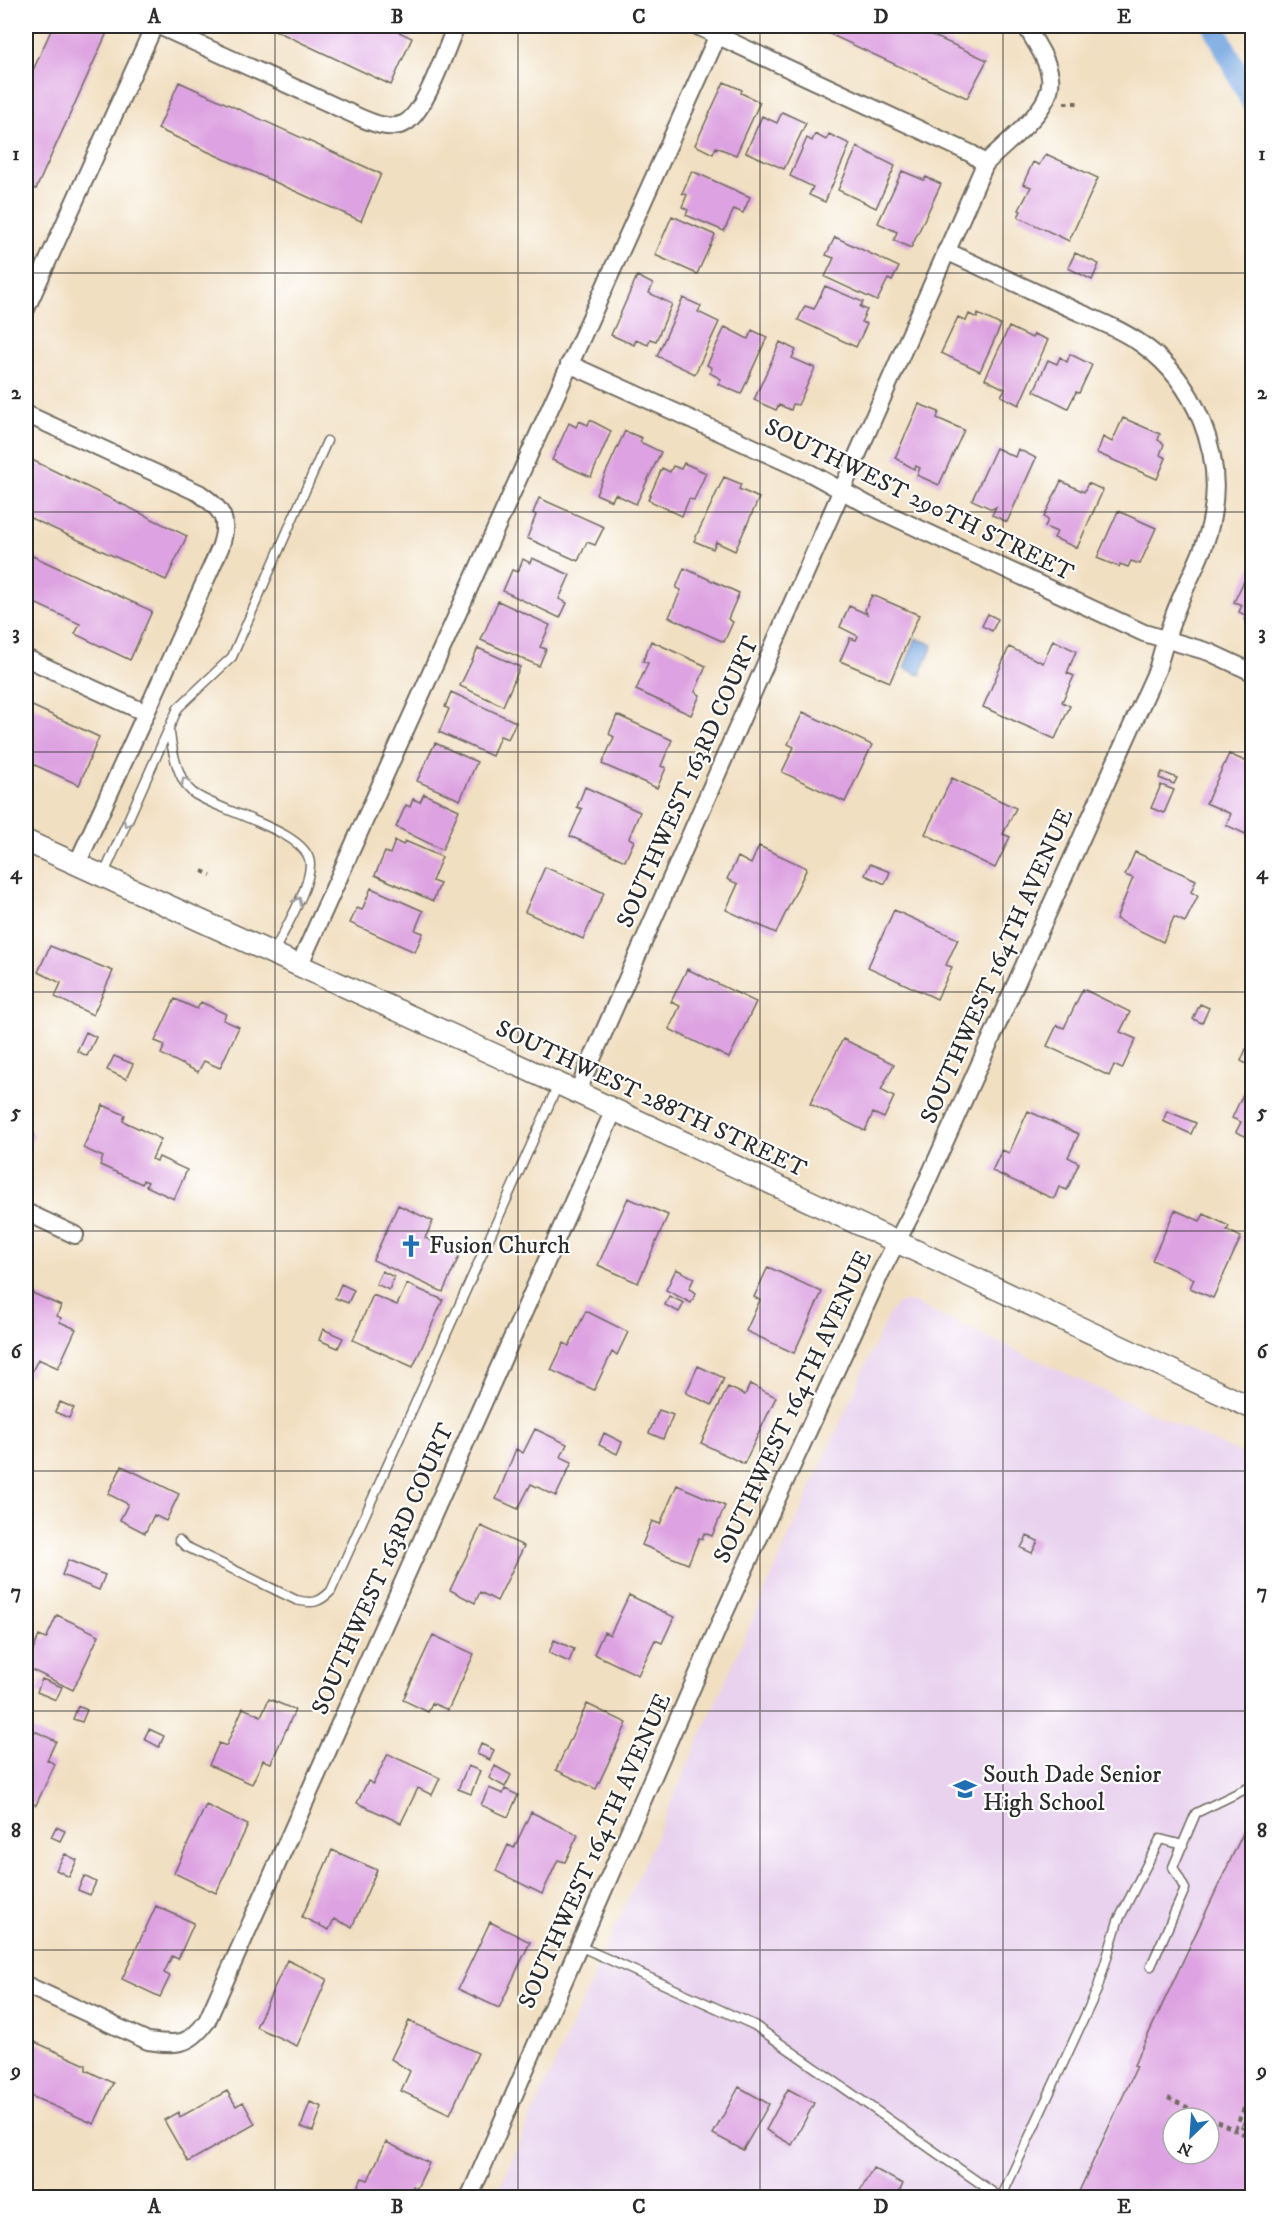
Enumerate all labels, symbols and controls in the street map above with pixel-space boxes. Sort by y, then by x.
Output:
text: A [147,5,162,30]
text: B [391,5,403,30]
text: C [632,5,646,30]
text: D [874,5,889,30]
text: E [1117,5,1131,30]
text: 1 [12,142,20,167]
text: 1 [1258,142,1266,167]
text: 2 [11,381,22,406]
text: 2 [1257,381,1268,406]
street label: SOUTHWEST 290TH STREET [759,412,1079,588]
text: 3 [12,621,20,646]
text: 3 [1258,621,1266,646]
street label: SOUTHWEST 163RD COURT [610,632,766,932]
one-way arrow [181,777,193,787]
street label: SOUTHWEST 164TH AVENUE [914,804,1080,1128]
one-way arrow [123,817,135,828]
text: 4 [10,861,23,886]
text: 4 [1256,861,1269,886]
one-way arrow [290,897,302,908]
street label: SOUTHWEST 288TH STREET [491,1014,811,1184]
text: 5 [10,1100,21,1125]
text: 5 [1256,1100,1267,1125]
place label: Fusion Church [429,1231,570,1261]
church icon: Fusion Church [398,1233,424,1259]
street label: SOUTHWEST 164TH AVENUE [707,1246,879,1568]
text: 6 [11,1340,23,1365]
text: 6 [1257,1340,1269,1365]
street label: SOUTHWEST 163RD COURT [305,1419,461,1719]
text: 7 [11,1580,21,1605]
text: 7 [1257,1580,1267,1605]
street label: SOUTHWEST 164TH AVENUE [512,1689,678,2013]
place label: South Dade Senior High School [983,1760,1161,1818]
school or university icon: South Dade Senior High School [952,1776,978,1802]
text: 8 [11,1819,21,1844]
text: 8 [1257,1819,1267,1844]
text: 9 [9,2059,21,2084]
text: 9 [1255,2059,1267,2084]
north arrow [1161,2106,1221,2166]
text: N [1175,2137,1195,2161]
text: A [147,2195,162,2220]
text: B [391,2195,403,2220]
text: C [632,2195,646,2220]
text: D [874,2195,889,2220]
text: E [1117,2195,1131,2220]

